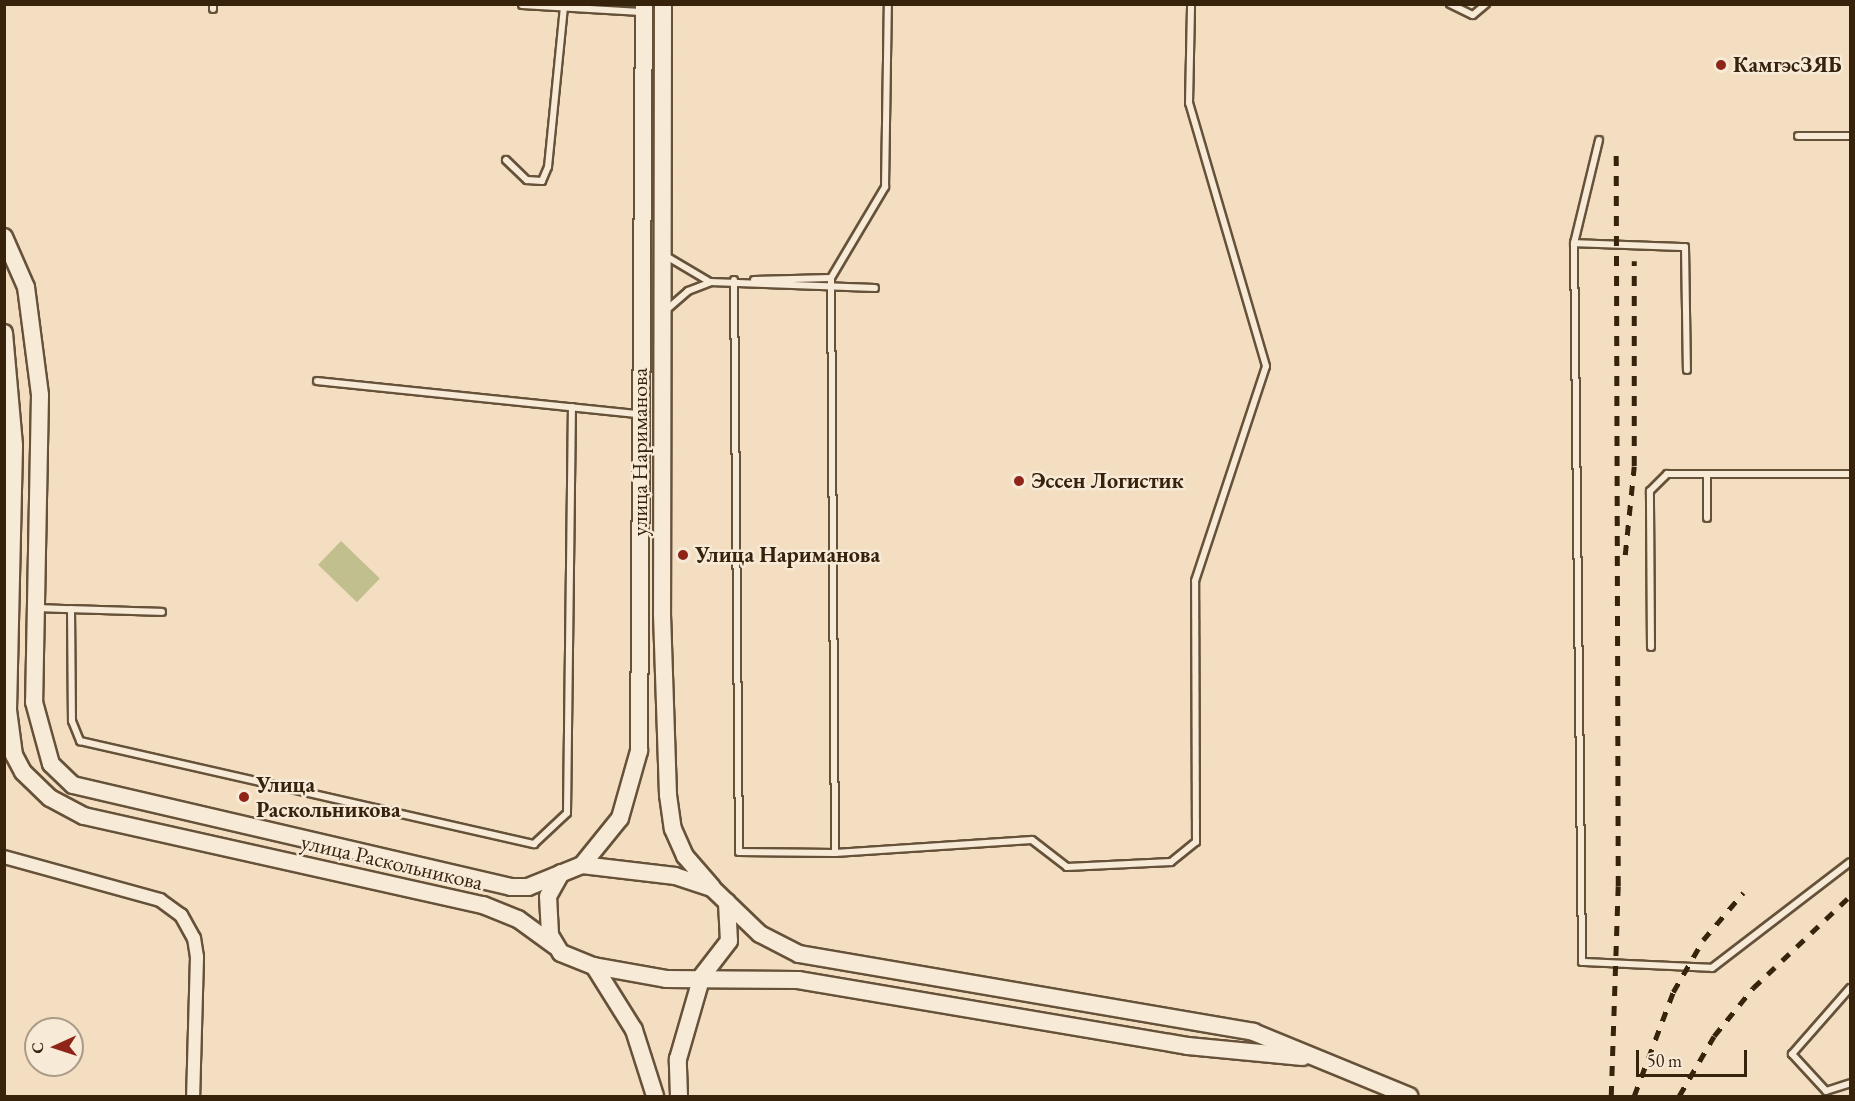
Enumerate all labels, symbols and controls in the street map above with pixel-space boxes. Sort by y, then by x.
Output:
place label: КамгэсЗЯБ [1733,52,1842,78]
marker: КамгэсЗЯБ [1714,58,1728,72]
street label: улица Нариманова [627,368,653,536]
place label: Эссен Логистик [1031,468,1184,494]
marker: Эссен Логистик [1012,474,1026,488]
place label: Улица Нариманова [695,542,880,568]
marker: Улица Нариманова [676,548,690,562]
place label: Улица Раскольникова [256,771,401,822]
marker: Улица Раскольникова [237,790,251,804]
street label: улица Раскольникова [298,828,486,896]
north arrow [24,1017,84,1077]
scale bar [1639,1038,1750,1076]
text: С [27,1042,48,1054]
text: 50 m [1647,1049,1682,1072]

